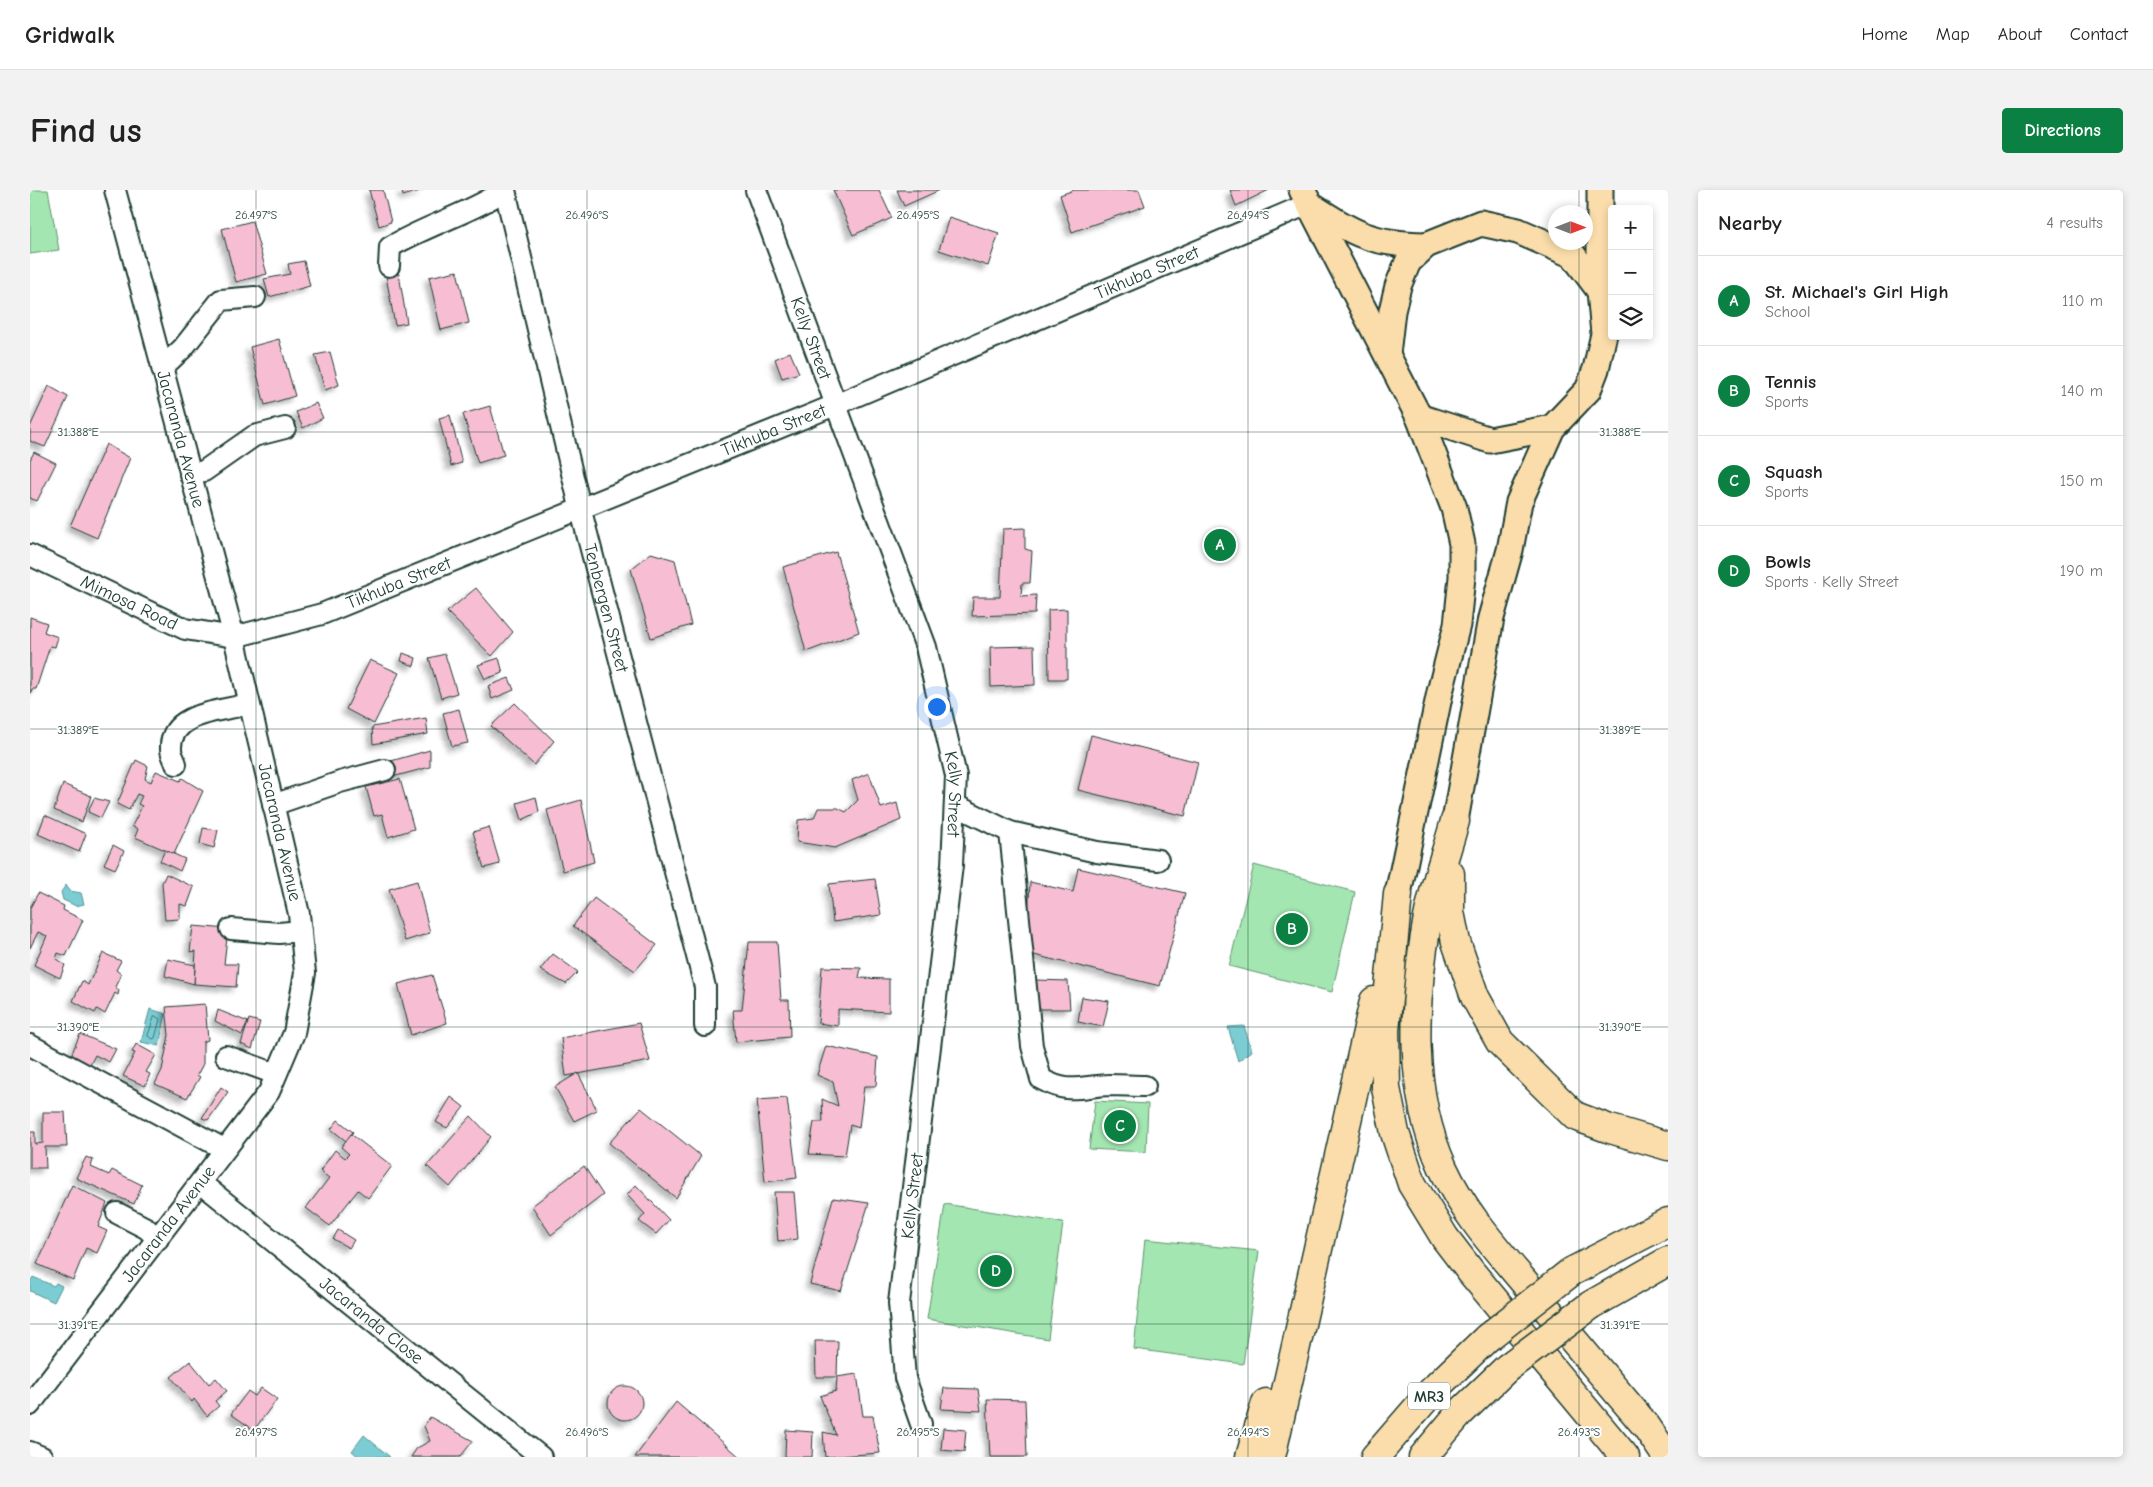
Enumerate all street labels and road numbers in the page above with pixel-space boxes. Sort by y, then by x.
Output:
street label: Tikhuba Street [1092,241,1203,304]
street label: Kelly Street [786,294,836,383]
street label: Jacaranda Avenue [152,368,209,510]
street label: Tikhuba Street [718,399,830,461]
street label: Tenbergen Street [579,542,633,675]
street label: Tikhuba Street [343,552,455,614]
street label: Mimosa Road [77,571,181,635]
street label: Kelly Street [940,749,966,838]
street label: Jacaranda Avenue [253,761,306,903]
street label: Kelly Street [897,1151,928,1240]
street label: Jacaranda Avenue [118,1162,220,1287]
street label: Jacaranda Close [315,1273,427,1369]
road number: MR3 [1408,1382,1450,1410]

